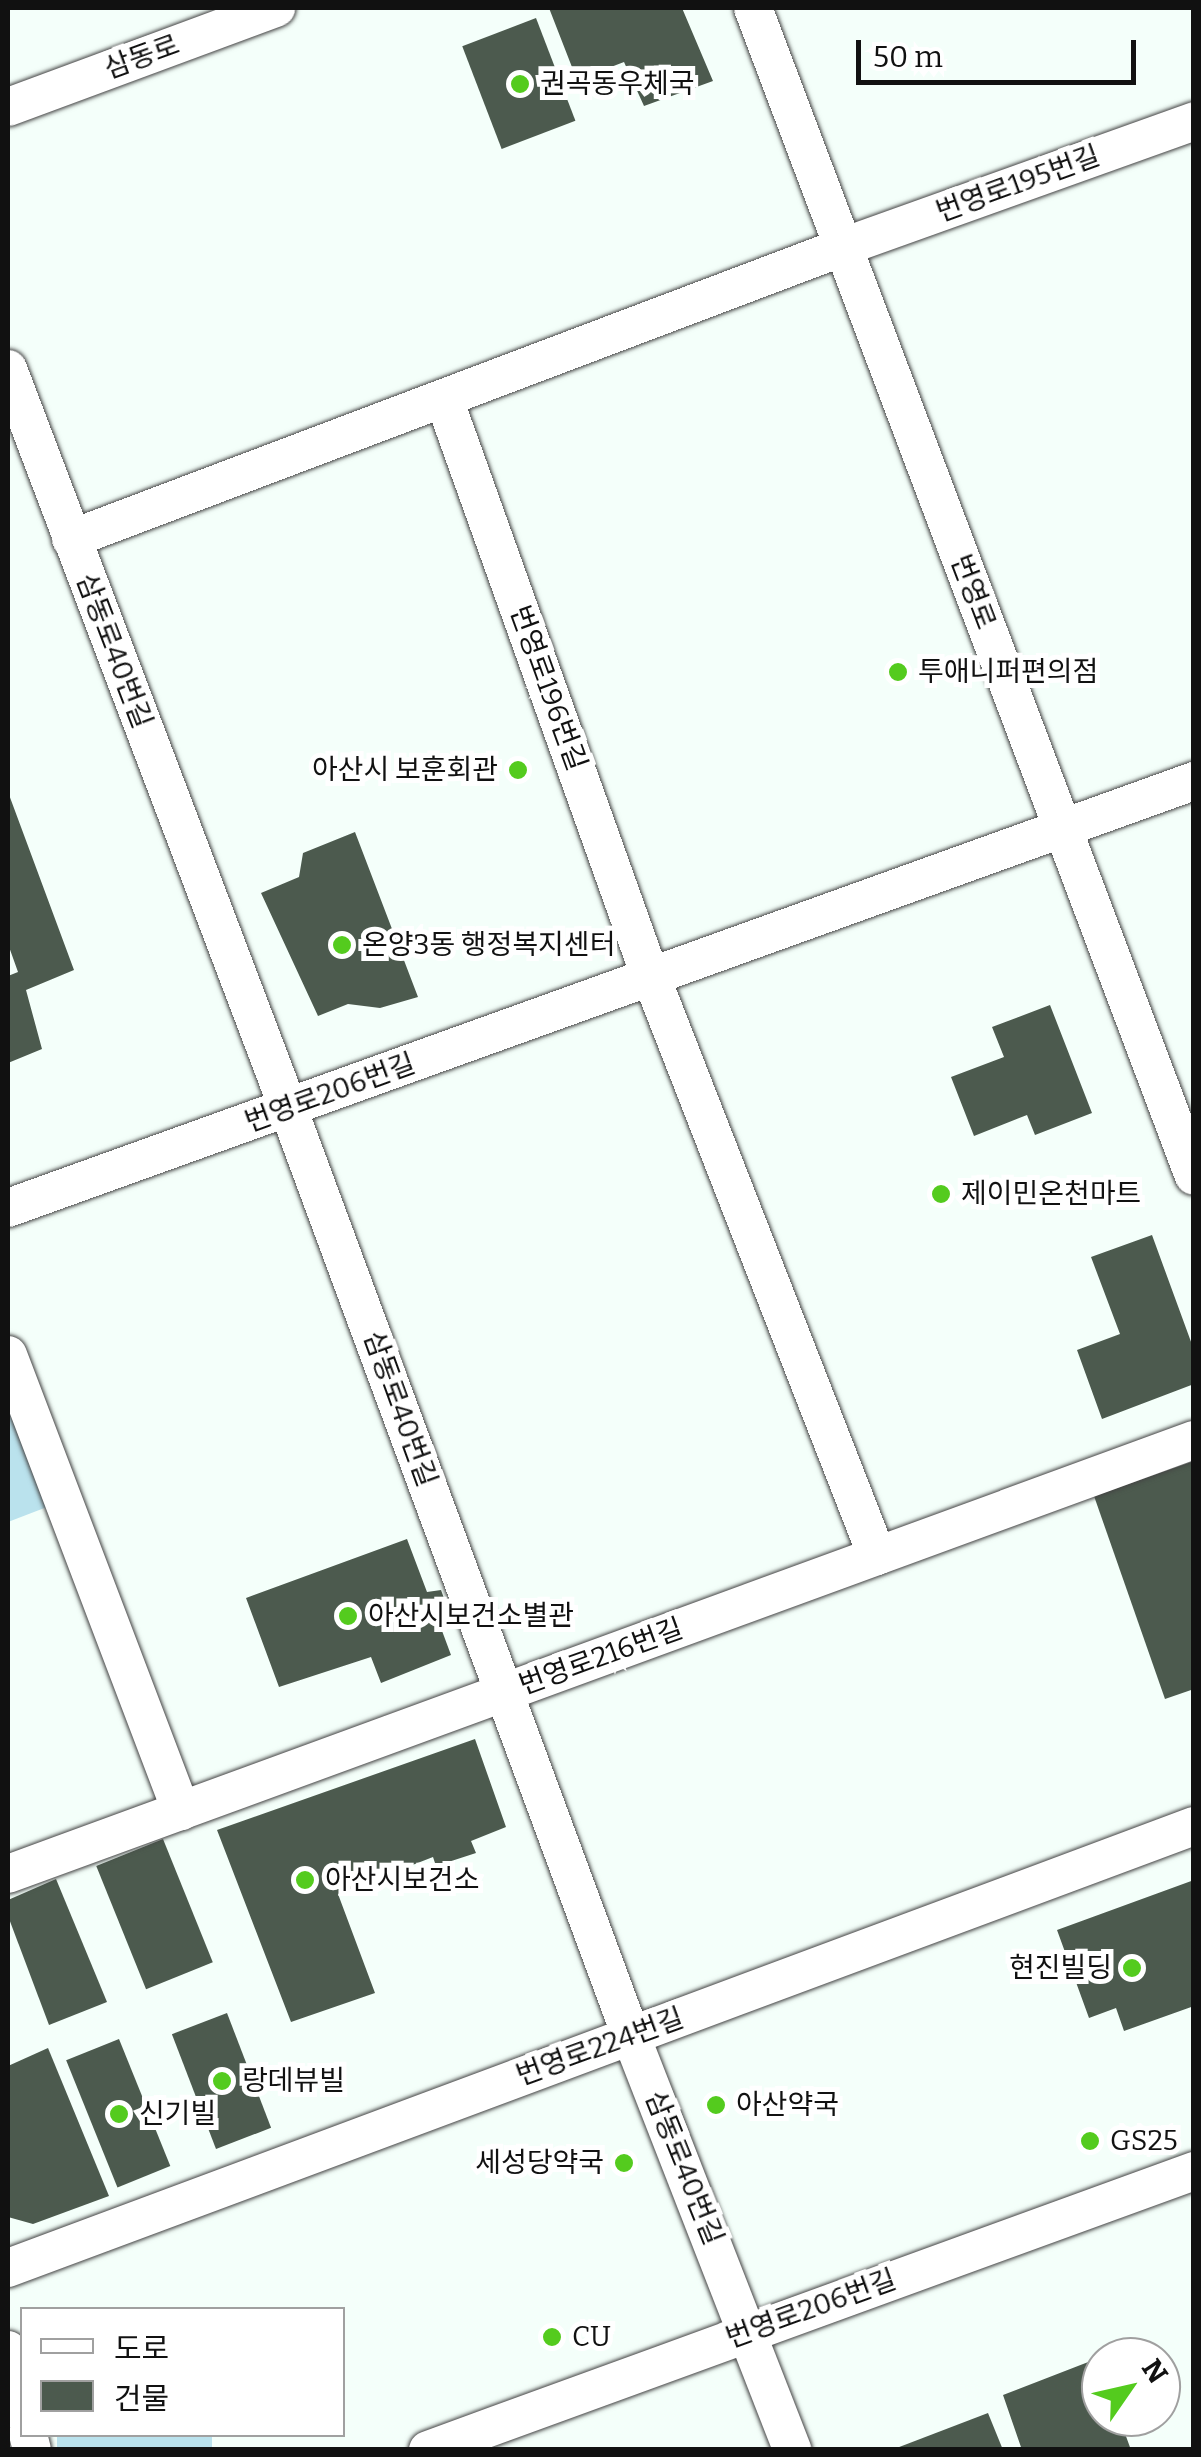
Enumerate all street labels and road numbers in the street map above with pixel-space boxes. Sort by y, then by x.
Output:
street label: 삼동로 [100,28,184,86]
street label: 번영로195번길 [932,139,1104,229]
street label: 번영로 [943,550,1003,634]
street label: 삼동로40번길 [69,569,159,733]
street label: 번영로196번길 [503,601,593,775]
street label: 번영로206번길 [240,1047,420,1139]
street label: 삼동로40번길 [356,1327,444,1491]
street label: 번영로216번길 [515,1612,687,1702]
street label: 번영로224번길 [512,2001,688,2093]
street label: 삼동로40번길 [638,2086,730,2250]
street label: 번영로206번길 [721,2263,901,2355]

